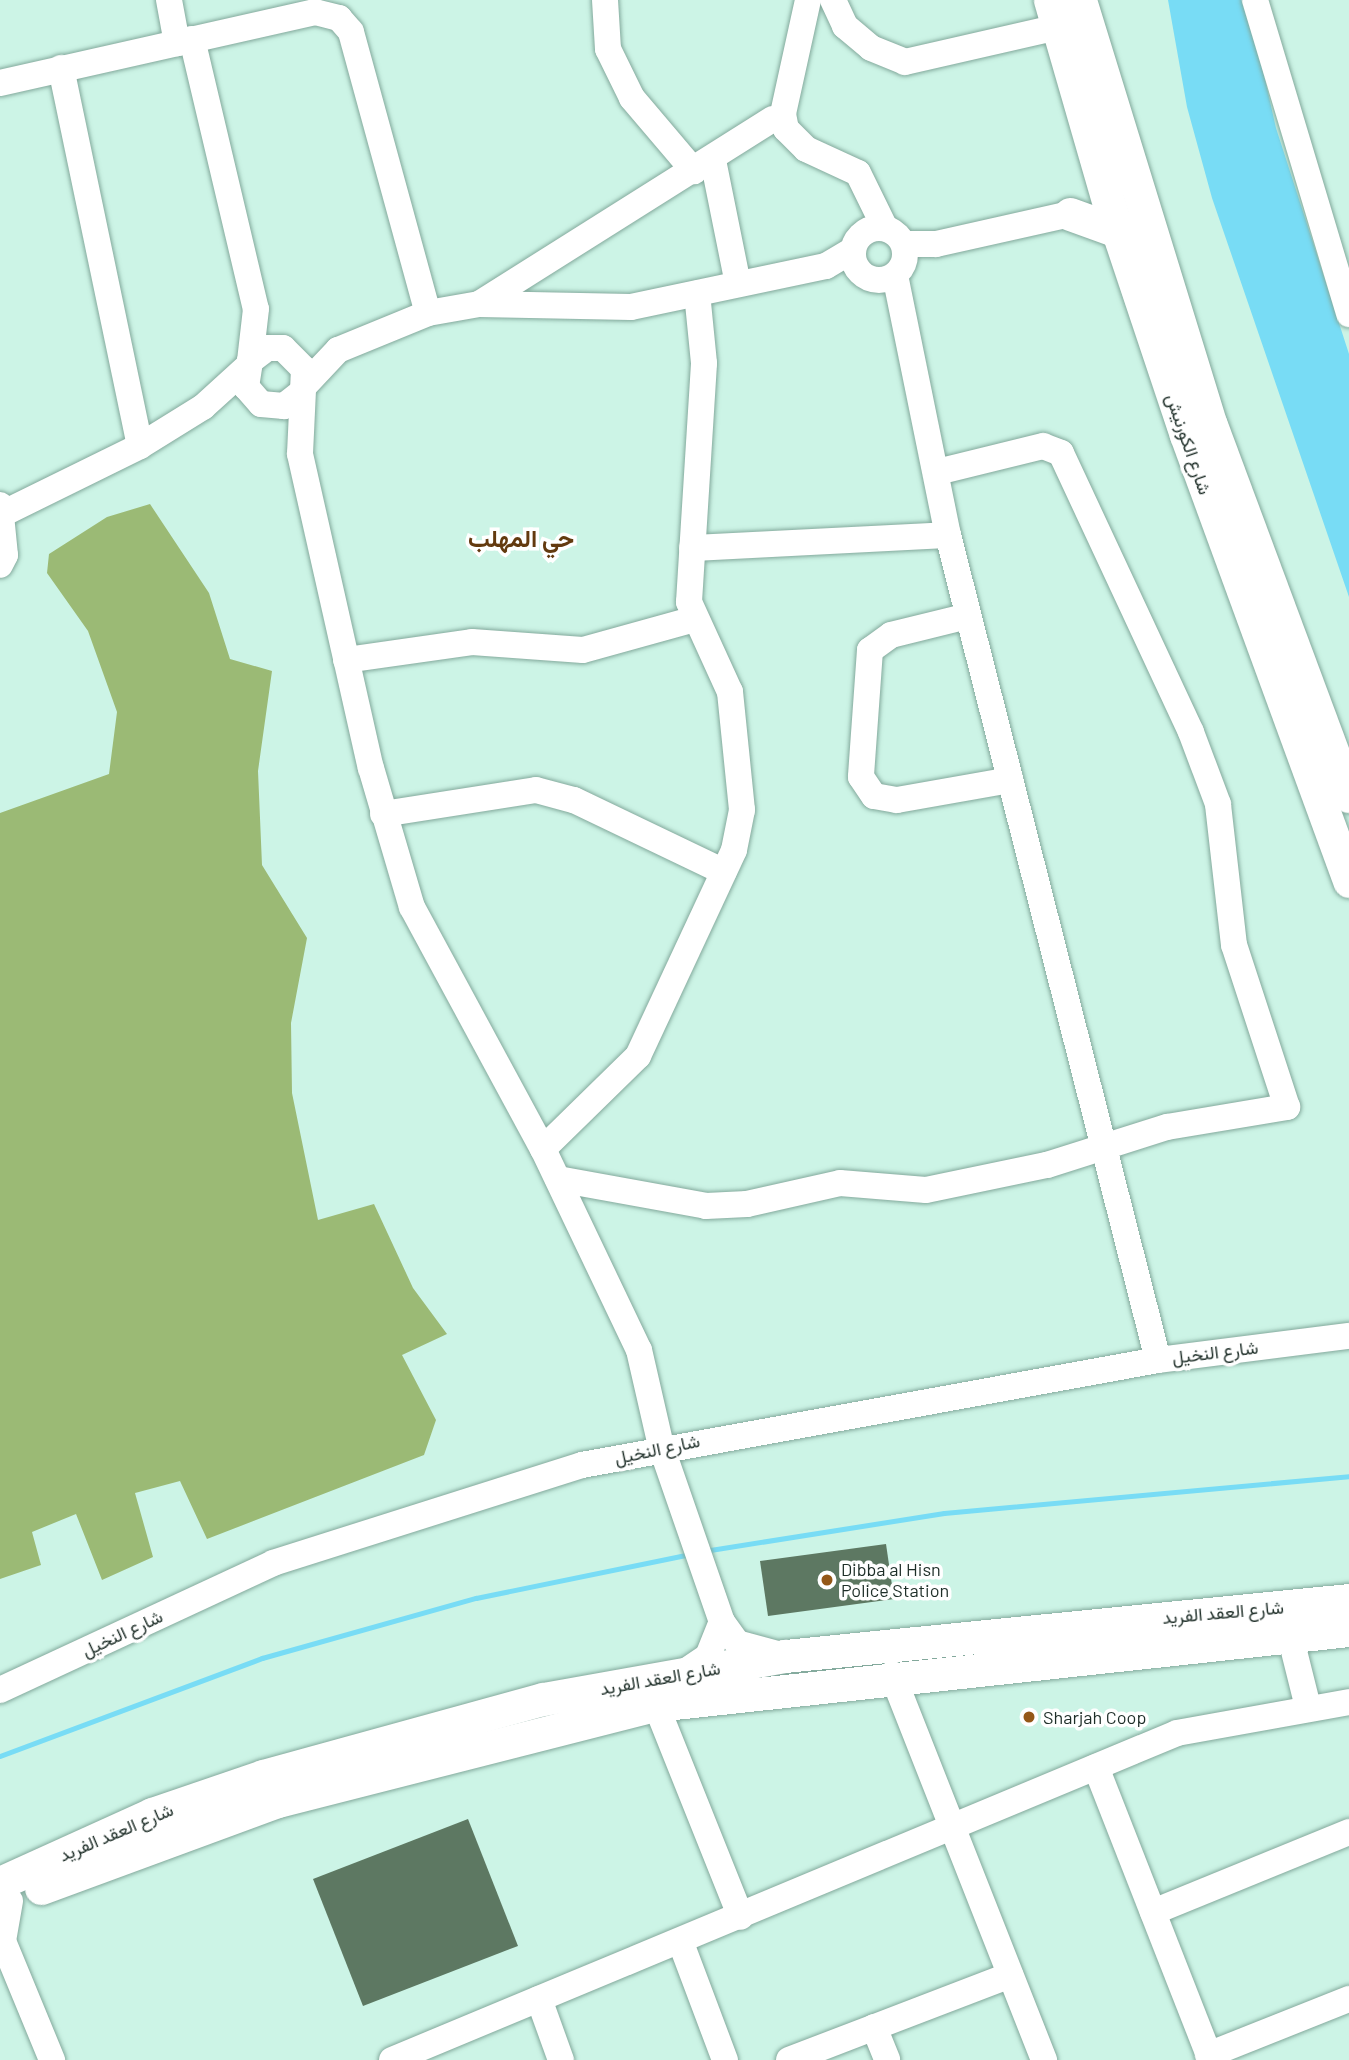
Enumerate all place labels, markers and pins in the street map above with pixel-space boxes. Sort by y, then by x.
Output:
place label: Dibba al Hisn Police Station [841,1559,949,1602]
marker: Dibba al Hisn Police Station [819,1572,835,1588]
place label: Sharjah Coop [1043,1706,1146,1728]
marker: Sharjah Coop [1021,1709,1037,1725]

